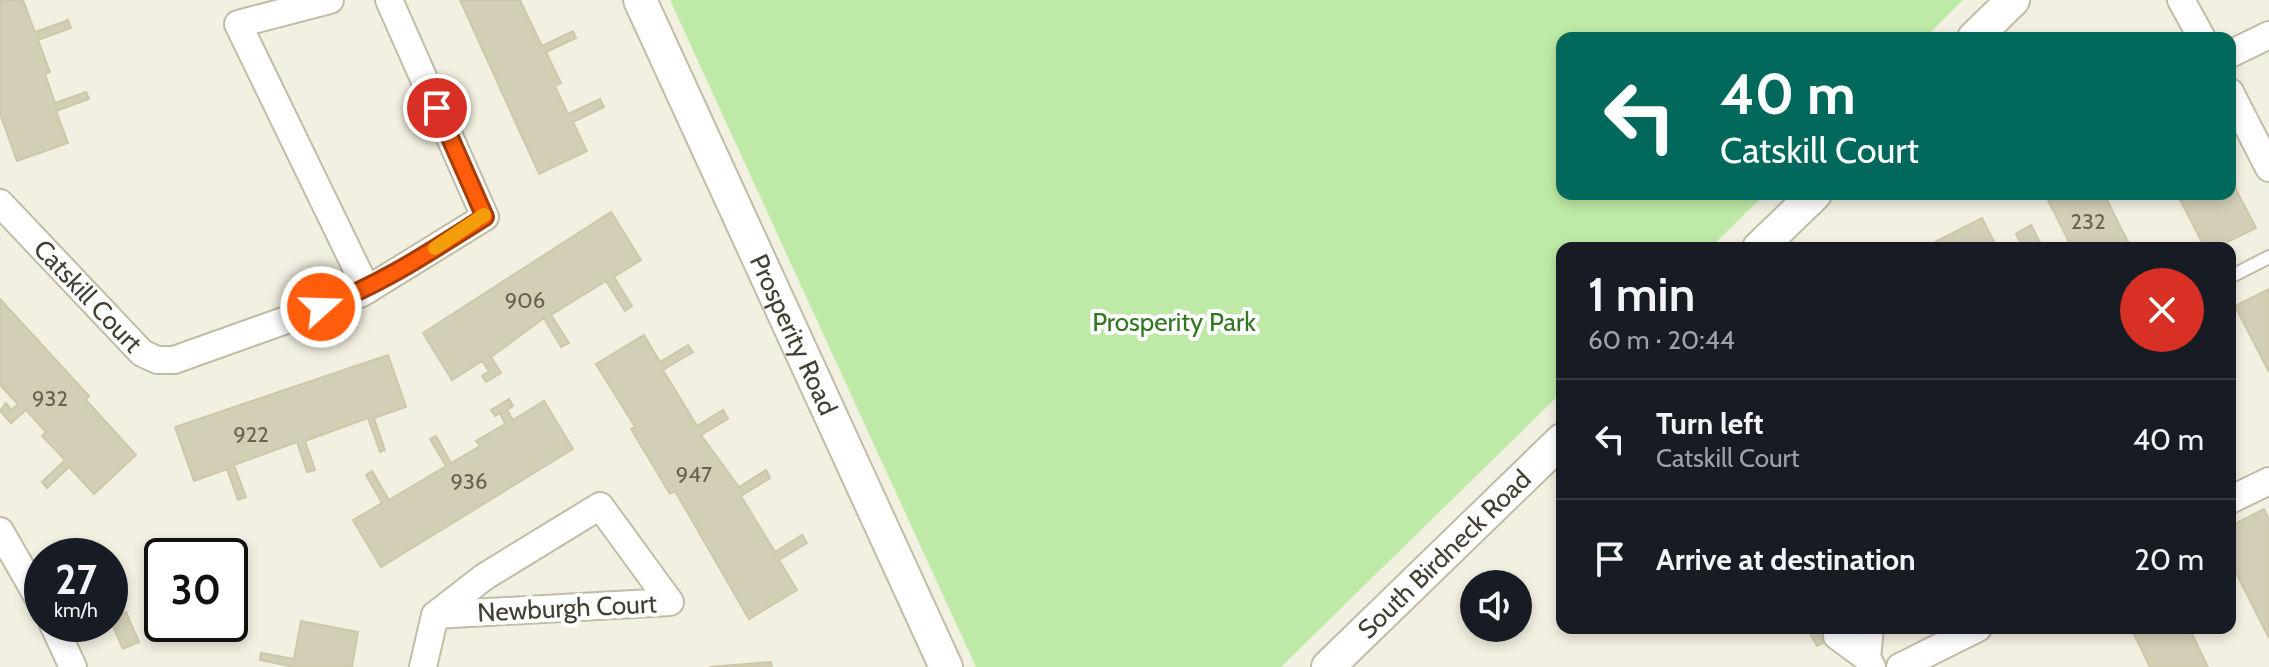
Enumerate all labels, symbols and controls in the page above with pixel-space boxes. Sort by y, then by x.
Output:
text: 40 m [1720,60,1856,128]
icon: left [1588,64,1692,168]
pin [403,74,471,142]
icon: arrive [415,86,459,130]
text: Catskill Court [1720,128,1919,172]
house number: 232 [2071,208,2105,235]
street label: Catskill Court [27,233,149,359]
street label: Prosperity Road [743,249,844,420]
position arrow [279,265,363,349]
text: 1 min [1588,265,1695,323]
button: close [2120,268,2204,352]
house number: 906 [505,287,545,314]
park label: Prosperity Park [1092,306,1256,338]
text: 60 m · 20:44 [1588,324,1735,356]
house number: 932 [32,385,68,412]
text: Turn left [1656,405,1764,442]
icon: left [1588,417,1632,461]
house number: 922 [233,421,269,448]
text: 40 m [2133,421,2204,458]
text: Catskill Court [1656,442,1800,474]
house number: 947 [676,461,712,488]
street label: South Birdneck Road [1351,463,1537,645]
house number: 936 [451,468,487,495]
icon: arrive [1588,537,1632,581]
speed limit sign: 30 [144,538,248,642]
text: Arrive at destination [1656,541,1916,578]
text: 20 m [2134,541,2204,578]
text: 27 [55,555,97,604]
map controls [1460,570,1532,642]
button: sound [1460,570,1532,642]
street label: Newburgh Court [476,587,658,629]
text: km/h [54,598,98,622]

